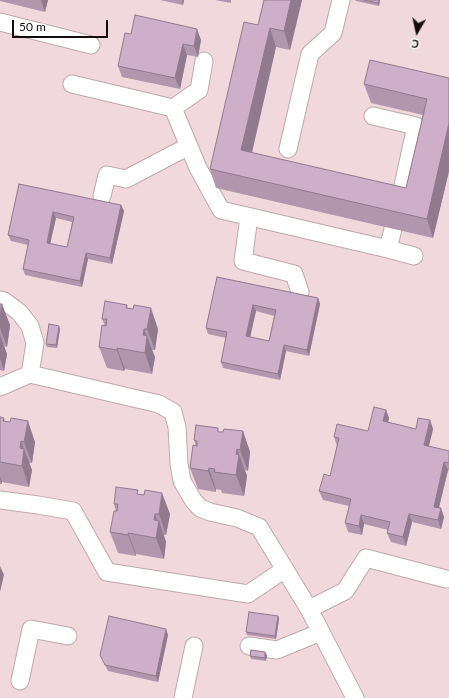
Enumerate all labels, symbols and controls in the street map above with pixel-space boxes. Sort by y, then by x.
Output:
scale bar [14,12,110,38]
north arrow [397,12,437,52]
text: 50 m [19,19,46,34]
text: С [410,37,420,51]

